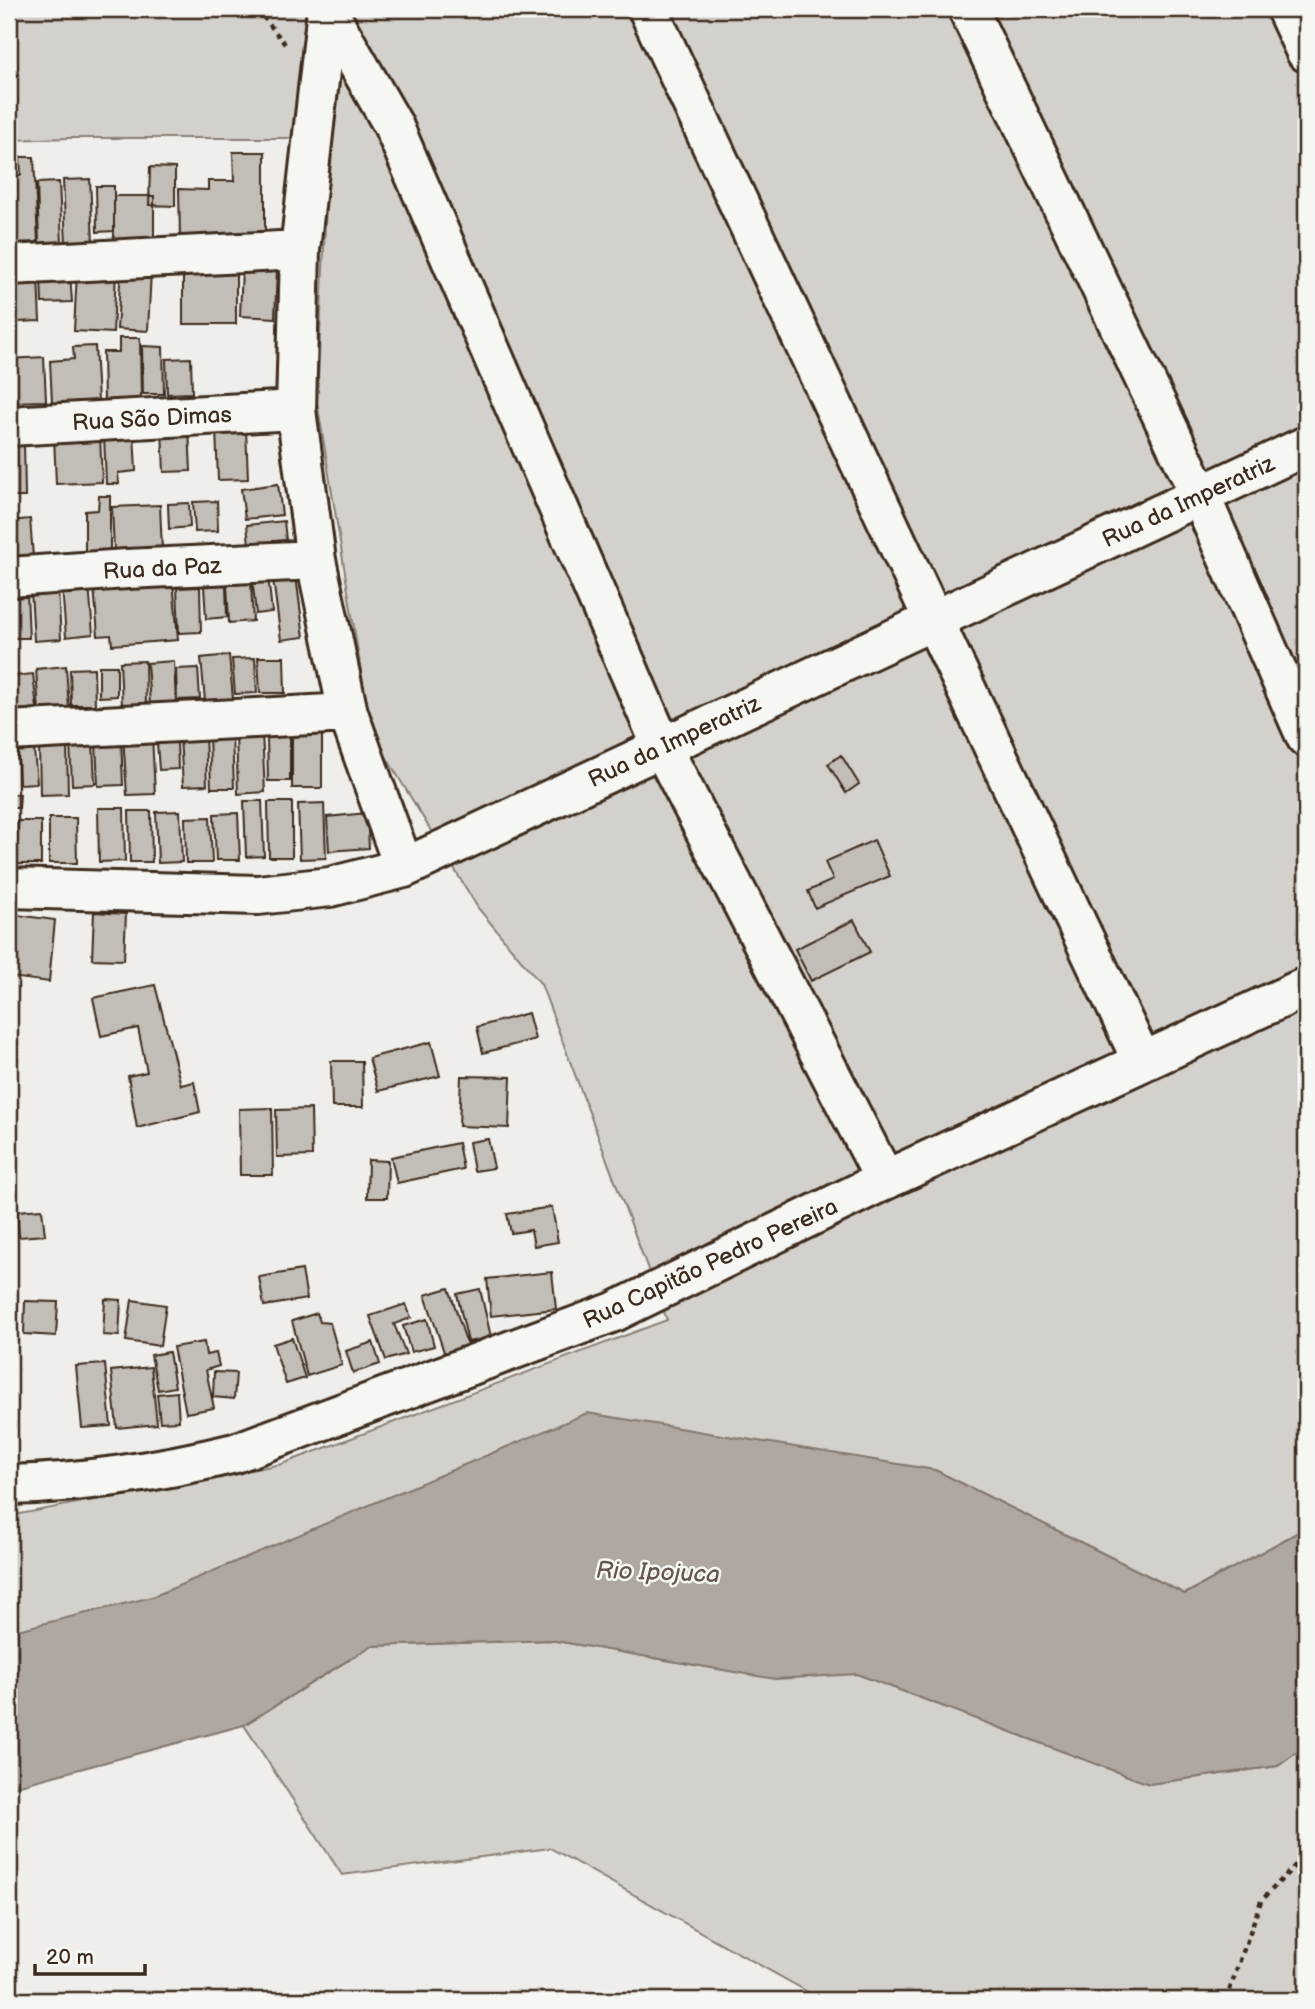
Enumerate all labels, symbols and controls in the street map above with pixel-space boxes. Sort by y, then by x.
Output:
street label: Rua São Dimas [71,401,233,437]
street label: Rua da Imperatriz [1098,449,1280,554]
street label: Rua da Paz [102,552,223,586]
street label: Rua da Imperatriz [584,689,766,794]
street label: Rua Capitão Pedro Pereira [579,1193,842,1335]
water label: Rio Ipojuca [596,1556,720,1589]
scale bar [35,1932,145,1976]
text: 20 m [46,1945,94,1970]

